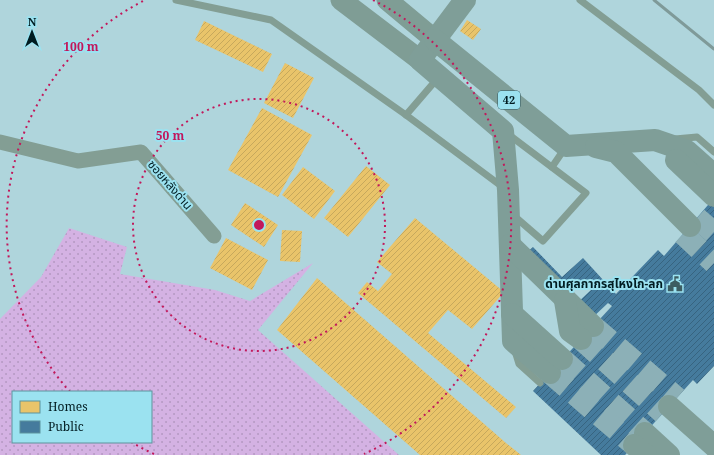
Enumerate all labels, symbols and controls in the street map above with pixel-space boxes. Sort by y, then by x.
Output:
north arrow [12,12,52,52]
text: N [28,14,37,29]
text: 100 m [63,38,99,55]
road number: 42 [498,91,520,109]
text: 50 m [156,127,184,144]
street label: ซอยหลังด่าน [144,156,197,213]
centre of rings [252,218,266,232]
place label: ด่านศุลกากรสุไหงโก-ลก [545,275,663,292]
public building icon: ด่านศุลกากรสุไหงโก-ลก [666,275,684,293]
legend [12,391,152,443]
text: Homes [48,398,88,415]
text: Public [48,418,84,435]

